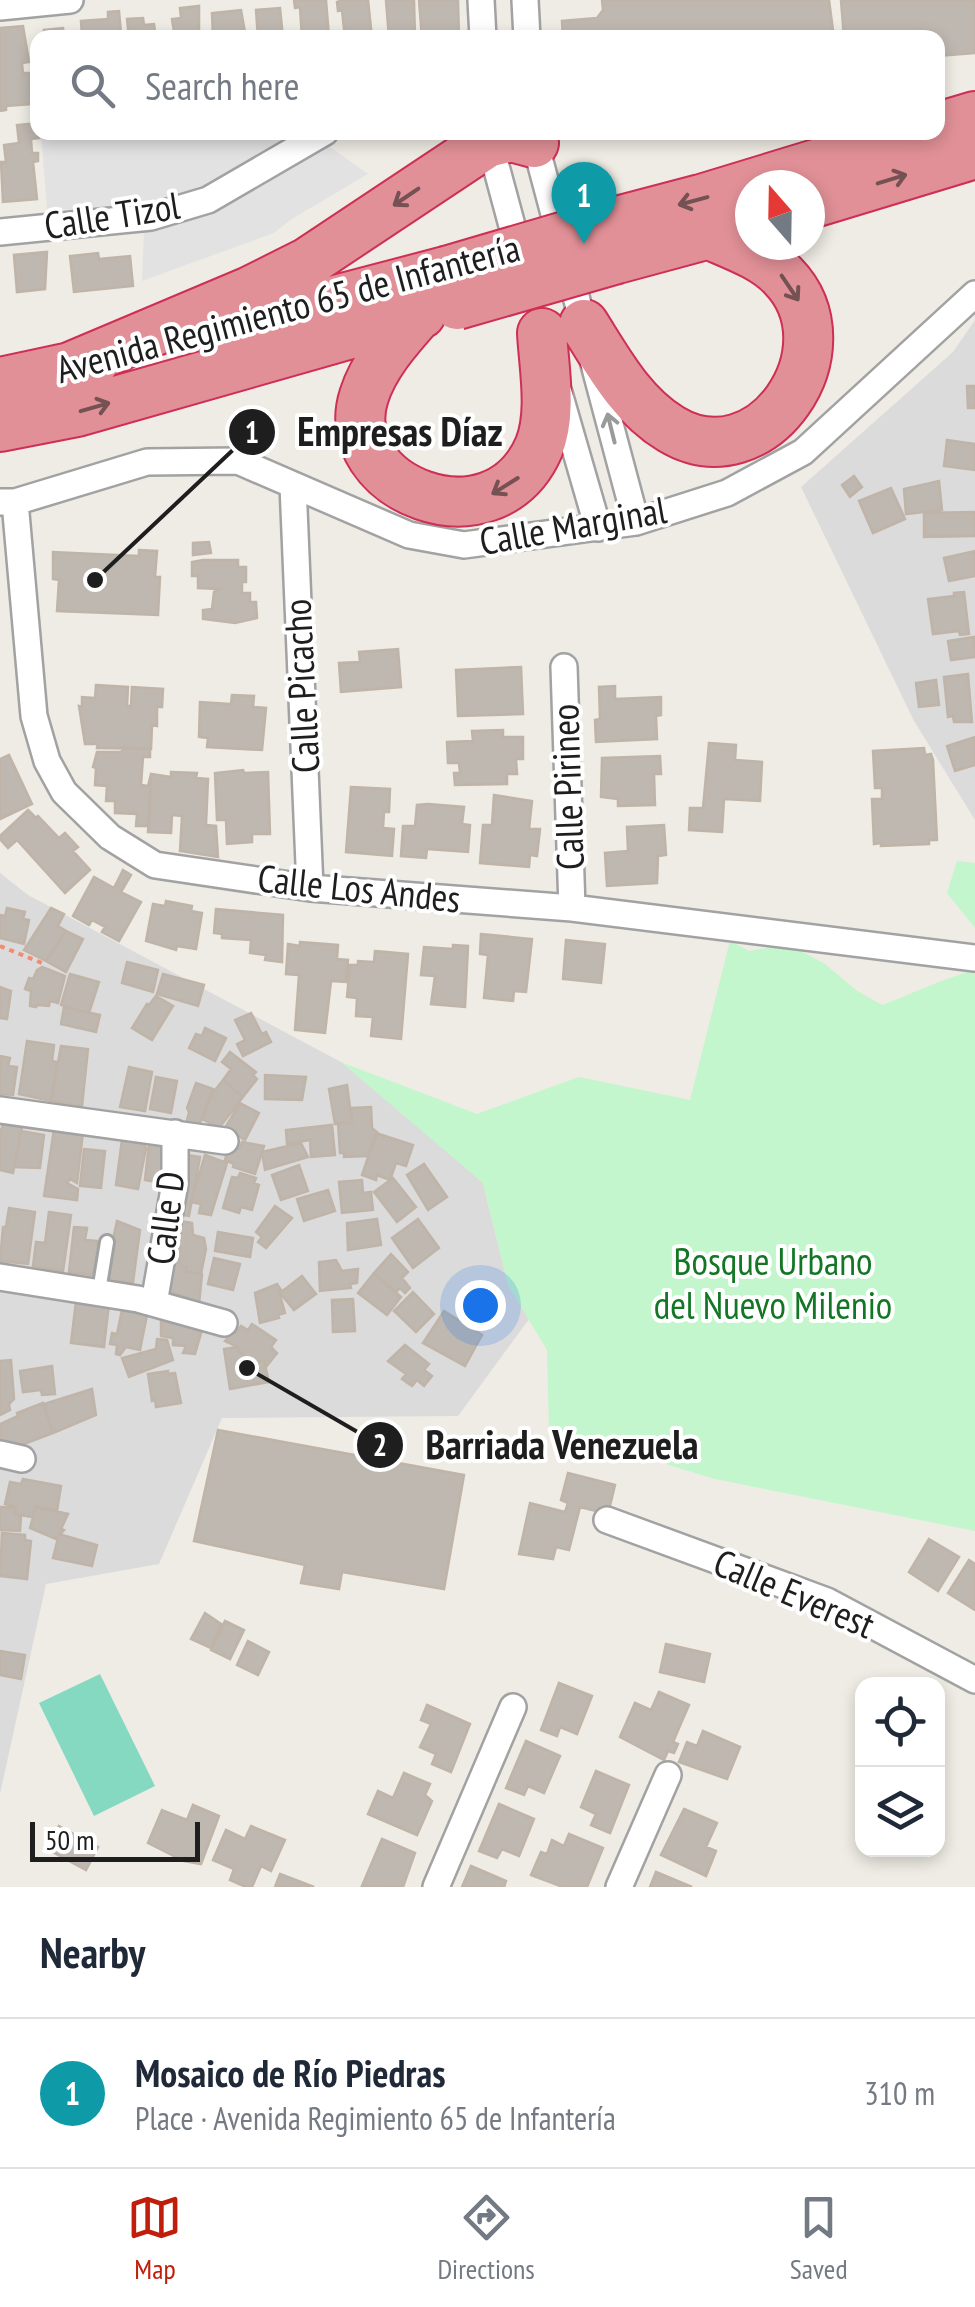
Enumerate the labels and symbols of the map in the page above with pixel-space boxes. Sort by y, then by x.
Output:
pin: 1 [552,162,616,244]
one-way arrow [876,169,908,187]
north arrow [735,170,825,260]
street label: Calle Tizol [41,180,183,249]
one-way arrow [392,187,421,208]
one-way arrow [678,192,709,211]
street label: Avenida Regimiento 65 de Infantería [50,222,525,393]
one-way arrow [779,274,800,302]
one-way arrow [79,397,110,415]
callout: Empresas Díaz [227,397,522,467]
text: Empresas Díaz [297,405,503,457]
text: 1 [245,412,259,451]
one-way arrow [600,413,619,444]
one-way arrow [491,476,520,496]
street label: Calle Marginal [476,484,670,565]
street label: Calle Picacho [271,598,330,774]
street label: Calle Pirineo [539,703,594,871]
street label: Calle Los Andes [255,853,463,923]
street label: Calle D [134,1168,195,1267]
park label: Bosque Urbano del Nuevo Milenio [654,1236,892,1329]
your location [455,1280,506,1331]
callout: Barriada Venezuela [355,1410,719,1480]
text: Barriada Venezuela [426,1418,698,1470]
text: 2 [373,1425,387,1464]
street label: Calle Everest [707,1537,883,1649]
scale bar [30,1817,200,1862]

